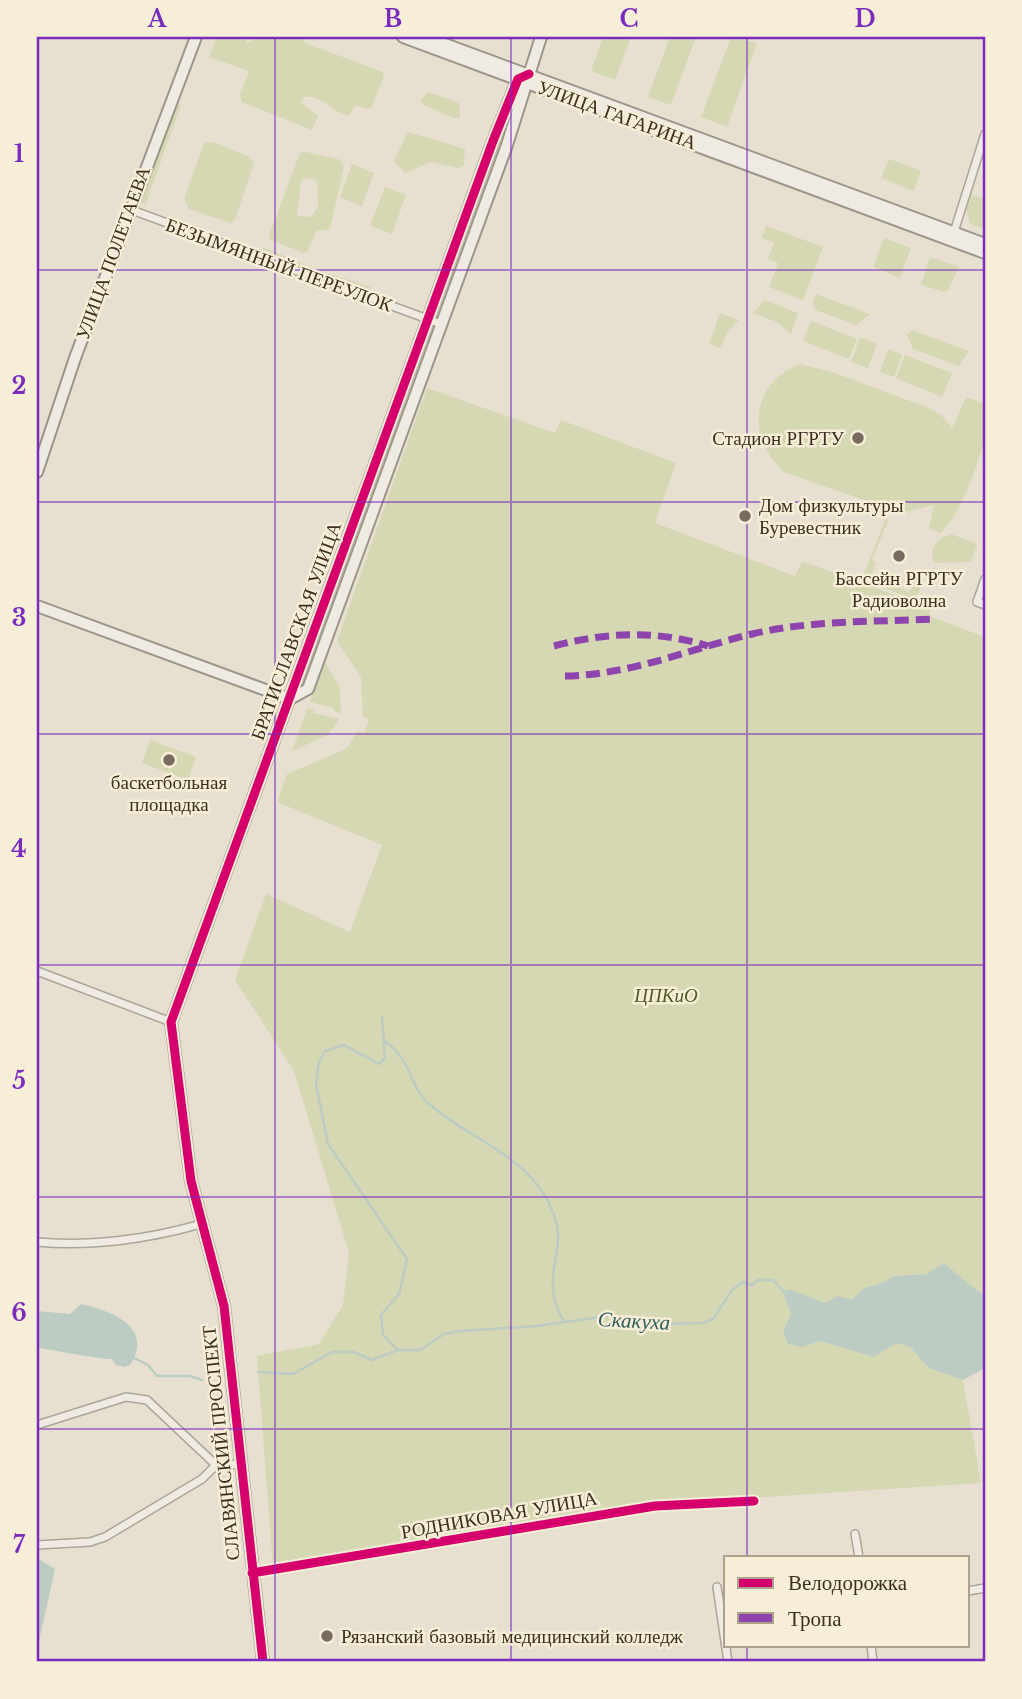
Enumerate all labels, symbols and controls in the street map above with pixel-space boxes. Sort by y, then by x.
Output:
text: A [147,5,168,33]
text: B [384,5,402,33]
text: C [620,5,638,33]
text: D [854,5,876,33]
street label: УЛИЦА ГАГАРИНА [534,75,700,155]
text: 1 [14,140,24,168]
street label: УЛИЦА ПОЛЕТАЕВА [71,163,155,343]
street label: БЕЗЫМЯННЫЙ ПЕРЕУЛОК [162,213,396,317]
text: 2 [12,372,26,400]
place label: Стадион РГРТУ [712,427,845,450]
marker: Стадион РГРТУ [850,430,866,446]
place label: Дом физкультуры Буревестник [759,494,904,539]
marker: Дом физкультуры Буревестник [737,508,753,524]
street label: БРАТИСЛАВСКАЯ УЛИЦА [246,519,346,743]
marker: Бассейн РГРТУ Радиоволна [891,548,907,564]
place label: Бассейн РГРТУ Радиоволна [835,567,964,612]
text: 3 [12,604,26,632]
marker: баскетбольная площадка [161,752,177,768]
place label: баскетбольная площадка [111,771,227,816]
text: 4 [11,835,27,863]
park label: ЦПКиО [633,984,698,1007]
text: 5 [12,1067,26,1095]
text: 6 [11,1299,27,1327]
water label: Скакуха [597,1306,671,1336]
street label: СЛАВЯНСКИЙ ПРОСПЕКТ [197,1324,245,1562]
street label: РОДНИКОВАЯ УЛИЦА [399,1486,599,1544]
text: 7 [13,1531,26,1559]
legend [724,1556,970,1646]
text: Велодорожка [788,1570,908,1596]
text: Тропа [788,1606,842,1632]
place label: Рязанский базовый медицинский колледж [341,1625,684,1648]
marker: Рязанский базовый медицинский колледж [319,1628,335,1644]

